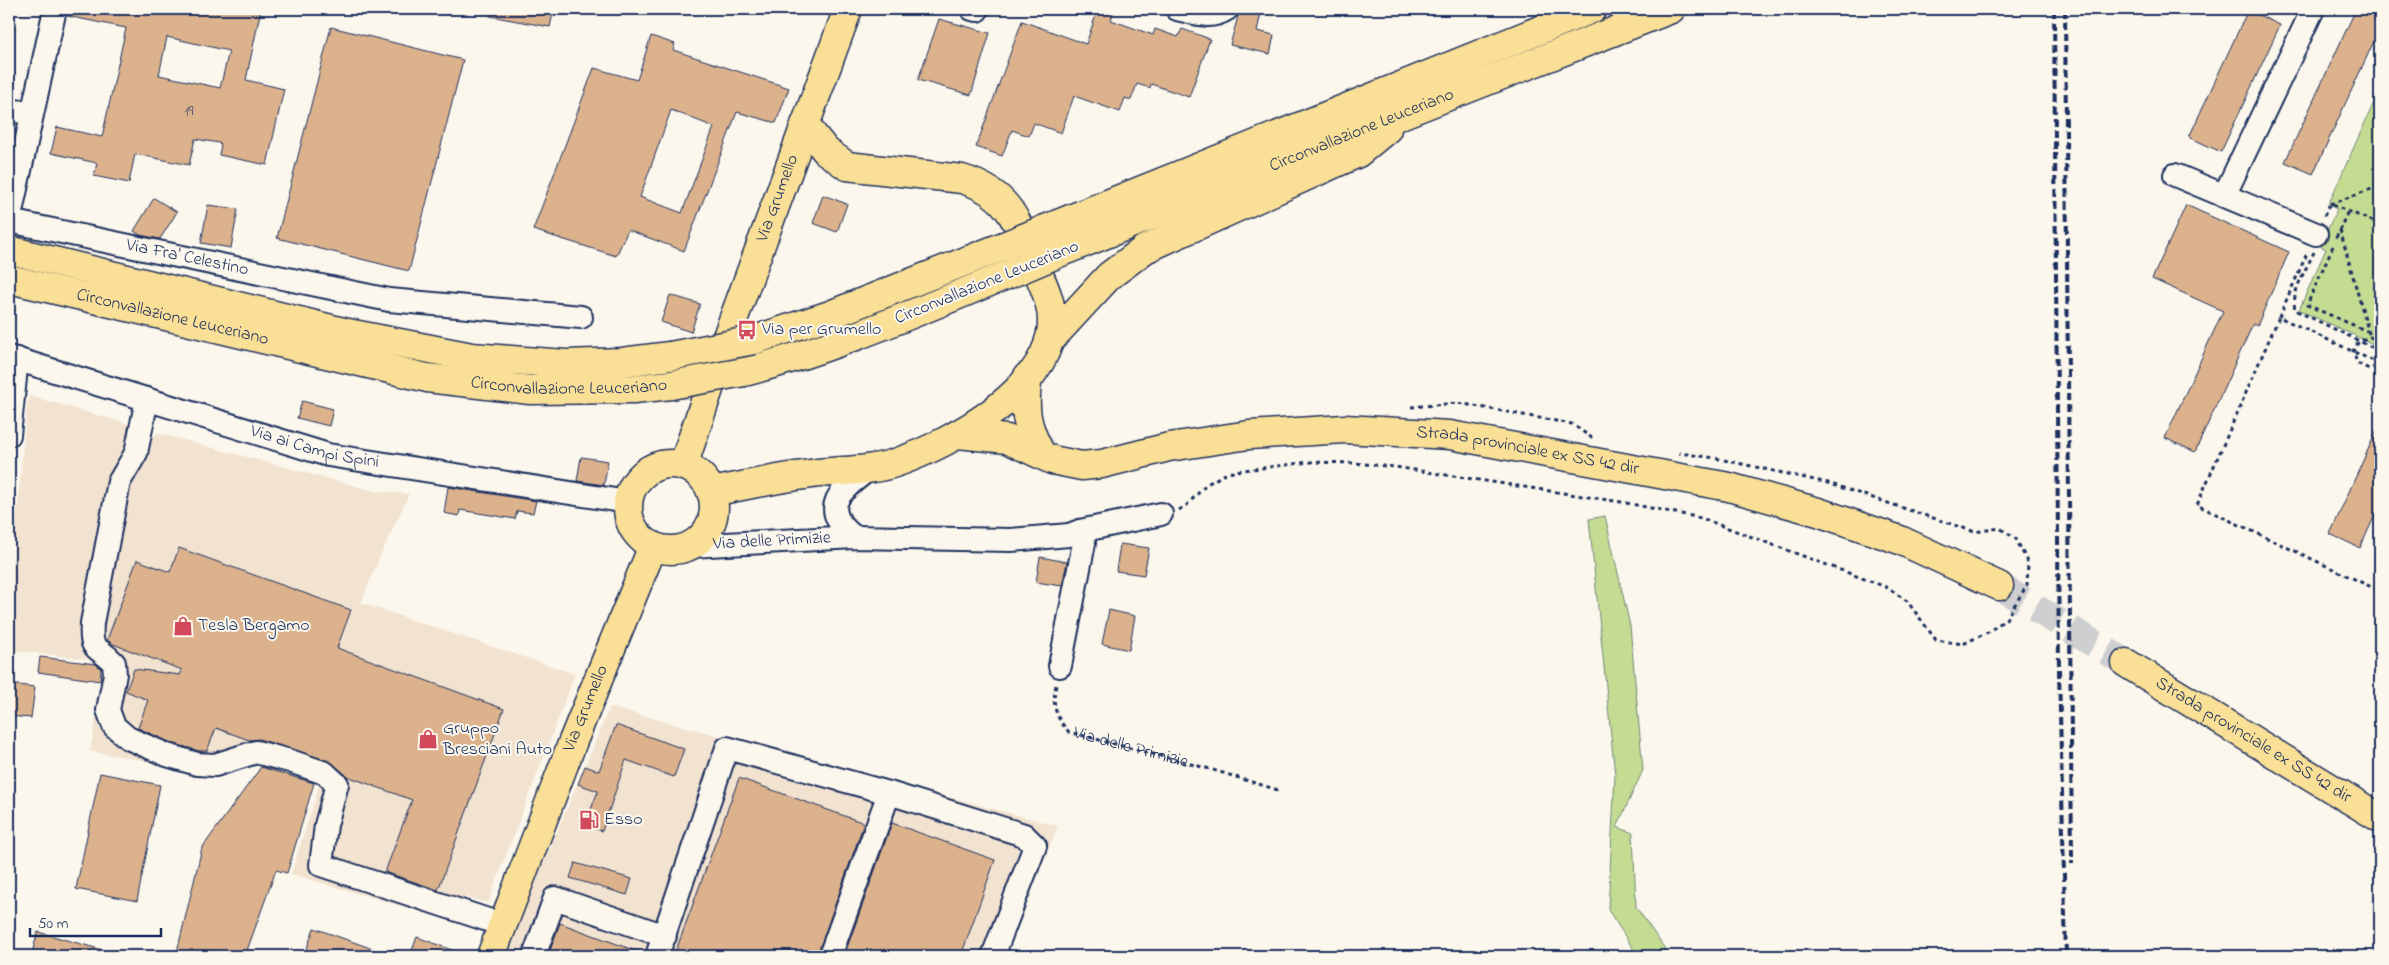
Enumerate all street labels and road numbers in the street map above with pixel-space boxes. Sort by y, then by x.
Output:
street label: Circonvallazione Leuceriano [1266,82,1458,180]
street label: Via Grumello [750,151,806,247]
street label: Via Fra' Celestino [123,232,251,283]
street label: Circonvallazione Leuceriano [891,234,1083,332]
street label: Circonvallazione Leuceriano [74,282,271,353]
street label: Circonvallazione Leuceriano [469,370,668,403]
street label: Via ai Campi Spini [246,419,381,476]
street label: Strada provinciale ex SS 42 dir [1415,420,1641,483]
street label: Via delle Primizie [711,525,832,558]
street label: Via Grumello [557,661,616,757]
street label: Strada provinciale ex SS 42 dir [2150,671,2357,811]
street label: Via delle Primizie [1069,720,1192,776]

